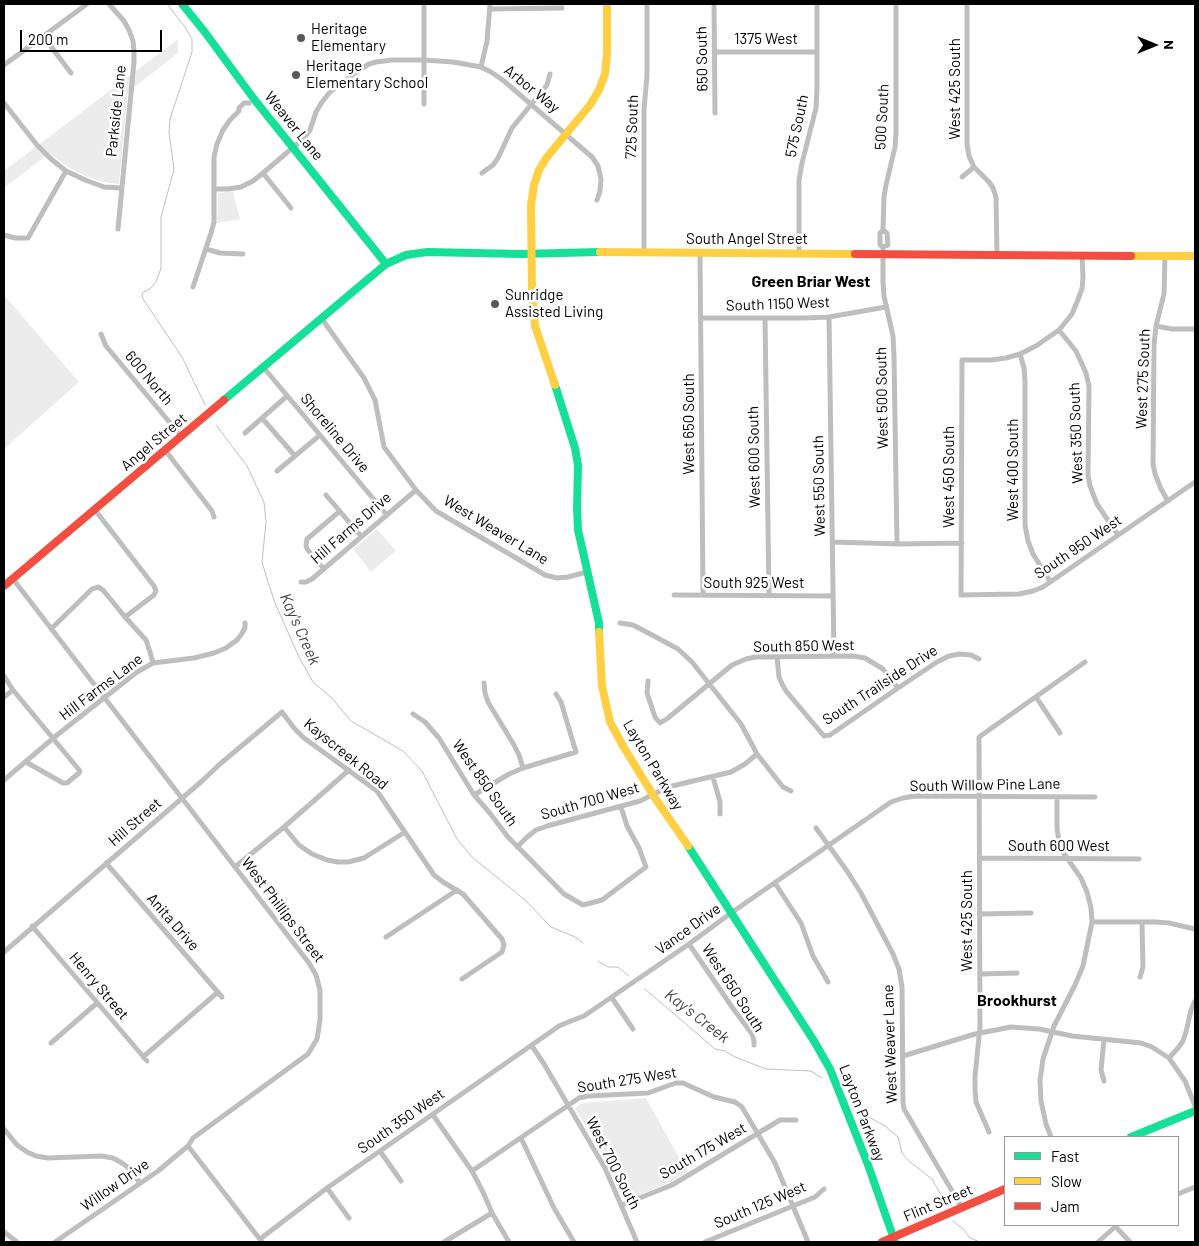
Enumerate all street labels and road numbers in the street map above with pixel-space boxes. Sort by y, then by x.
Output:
street label: 650 South [692,26,712,92]
street label: 1375 West [734,30,798,48]
street label: West 425 South [946,38,964,140]
street label: Arbor Way [501,61,563,117]
street label: Parkside Lane [102,64,130,158]
street label: 500 South [871,83,893,151]
street label: Weaver Lane [261,88,327,164]
street label: 575 South [782,93,812,159]
street label: 725 South [622,95,642,159]
street label: South Angel Street [686,230,808,248]
street label: South 1150 West [726,293,830,315]
street label: West 275 South [1132,329,1154,429]
street label: 600 North [121,347,177,409]
street label: West 500 South [872,347,892,449]
street label: West 650 South [680,373,698,475]
street label: West 350 South [1065,382,1087,484]
street label: Shoreline Drive [297,390,373,476]
street label: West 600 South [744,406,764,508]
street label: Angel Street [117,409,191,475]
street label: West 400 South [1004,419,1022,521]
street label: West 450 South [940,426,958,528]
street label: West 550 South [809,435,829,537]
street label: Hill Farms Drive [307,488,395,568]
street label: West Weaver Lane [440,492,552,568]
street label: South 950 West [1031,511,1125,583]
street label: South 925 West [703,574,805,592]
street label: South 850 West [753,636,855,656]
street label: South Trailside Drive [819,641,941,729]
street label: Hill Farms Lane [56,650,146,724]
street label: Kayscreek Road [300,715,392,793]
street label: Layton Parkway [619,717,687,813]
street label: West 850 South [449,736,521,830]
street label: South Willow Pine Lane [909,775,1061,795]
street label: South 700 West [539,778,641,824]
street label: Hill Street [105,794,165,850]
street label: South 600 West [1008,837,1110,855]
street label: West Phillips Street [238,854,328,966]
street label: West 425 South [958,870,976,972]
street label: Anita Drive [143,889,203,955]
street label: Vance Drive [652,899,724,959]
street label: West 650 South [698,941,768,1035]
street label: Henry Street [66,949,132,1023]
street label: West Weaver Lane [879,984,901,1104]
street label: Layton Parkway [835,1062,889,1164]
street label: South 275 West [576,1063,678,1097]
street label: South 350 West [354,1085,448,1157]
street label: West 700 South [582,1114,644,1212]
street label: South 175 West [656,1119,750,1183]
street label: Willow Drive [77,1155,153,1215]
street label: South 125 West [711,1177,809,1233]
street label: Flint Street [901,1180,975,1226]

